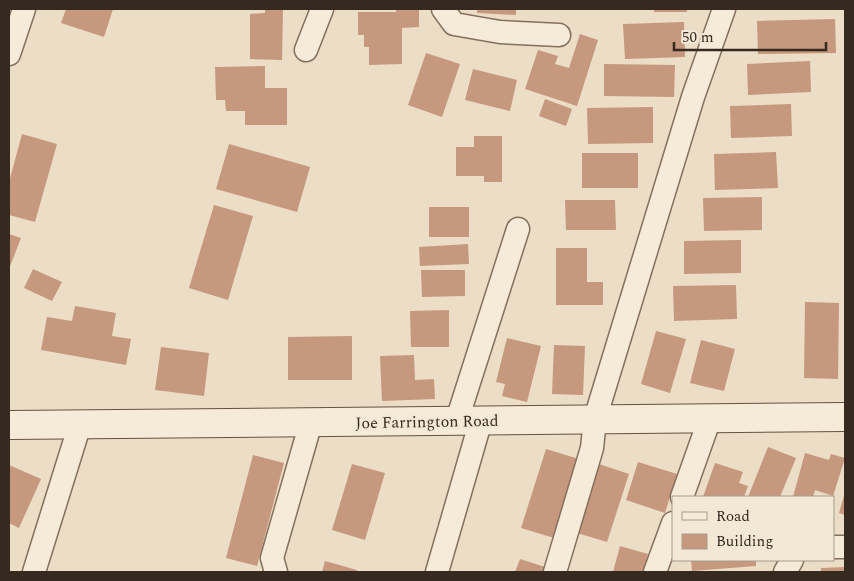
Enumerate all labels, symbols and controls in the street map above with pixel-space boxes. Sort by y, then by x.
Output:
scale bar [674,20,826,52]
text: 50 m [682,26,714,49]
street label: Joe Farrington Road [355,409,499,435]
legend [672,496,834,561]
text: Road [716,505,750,528]
text: Building [716,530,773,553]

